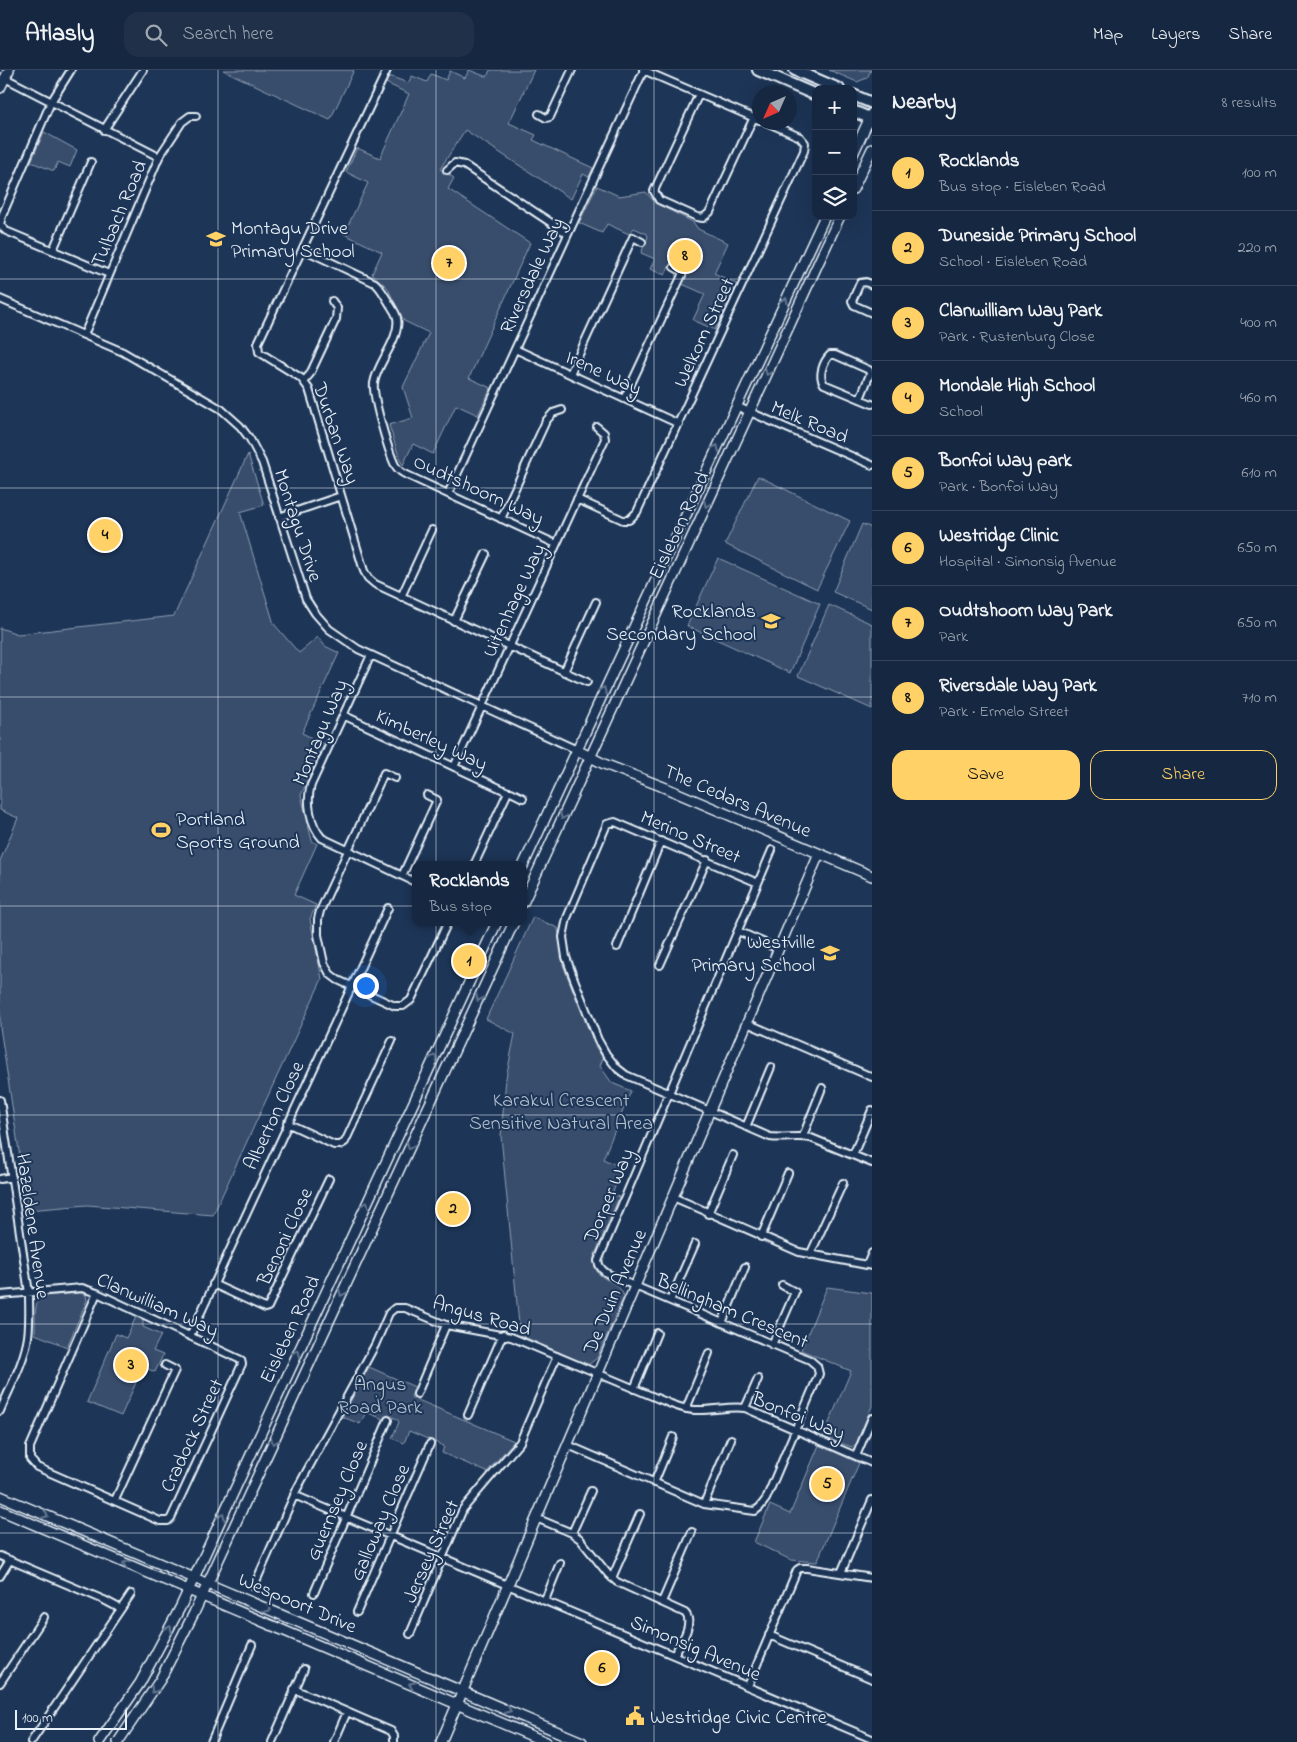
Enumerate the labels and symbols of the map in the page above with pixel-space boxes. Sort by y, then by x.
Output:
north arrow [752,85,797,130]
street label: Tulbach Road [85,156,156,272]
street label: Riversdale Way [494,213,573,339]
place label: Montagu Drive Primary School [231,215,355,267]
school or university icon: Montagu Drive Primary School [205,228,227,250]
pin: 8 [669,237,701,275]
pin: 7 [433,244,465,282]
street label: Welkom Street [667,273,743,393]
one-way arrow [779,297,790,306]
street label: Irene Way [560,344,646,405]
one-way arrow [764,367,775,376]
street label: Durban Way [303,378,366,489]
street label: Melk Road [766,394,852,453]
one-way arrow [710,444,721,453]
street label: Oudtshoorn Way [408,448,548,534]
street label: Montagu Drive [264,466,329,586]
street label: Eisleben Road [643,467,718,585]
one-way arrow [703,499,713,508]
pin: 4 [89,516,121,554]
street label: Uitenhage Way [476,539,555,663]
place label: Rocklands Secondary School [606,598,756,650]
school or university icon: Rocklands Secondary School [760,610,782,632]
street label: Montagu Way [286,675,358,791]
one-way arrow [597,686,608,695]
street label: Kimberley Way [370,703,492,780]
street label: The Cedars Avenue [659,758,815,847]
street label: Merino Street [635,804,745,873]
place label: Portland Sports Ground [176,806,300,858]
one-way arrow [559,811,569,820]
sports icon: Portland Sports Ground [150,819,172,841]
place label: Westville Primary School [691,929,815,981]
pin: 1 [453,942,485,980]
school or university icon: Westville Primary School [819,942,841,964]
your location [353,973,379,999]
one-way arrow [474,993,485,1002]
one-way arrow [428,1054,438,1063]
street label: Alberton Close [237,1057,313,1175]
park label: Karakul Crescent Sensitive Natural Area [469,1087,653,1139]
one-way arrow [406,1141,417,1150]
street label: Dorper Way [577,1144,643,1248]
street label: Hazeldene Avenue [7,1152,56,1301]
street label: Benoni Close [251,1183,322,1292]
pin: 2 [437,1190,469,1228]
one-way arrow [359,1202,369,1211]
street label: De Duin Avenue [577,1225,656,1360]
street label: Clanwilliam Way [91,1266,223,1346]
street label: Bellingham Crescent [650,1267,813,1358]
street label: Eisleben Road [254,1271,329,1389]
one-way arrow [338,1288,349,1297]
street label: Angus Road [428,1290,534,1346]
pin: 3 [115,1346,147,1384]
one-way arrow [291,1349,301,1358]
park label: Angus Road Park [338,1371,423,1423]
street label: Cradock Street [154,1374,232,1498]
street label: Bonfoi Way [746,1385,849,1449]
one-way arrow [270,1436,280,1445]
street label: Guernsey Close [300,1436,377,1566]
street label: Galloway Close [344,1460,419,1586]
pin: 5 [811,1465,843,1503]
street label: Jersey Street [397,1495,468,1608]
one-way arrow [40,1508,49,1519]
one-way arrow [216,1513,226,1522]
one-way arrow [122,1559,131,1570]
street label: Wespoort Drive [233,1566,361,1642]
one-way arrow [263,1602,272,1613]
street label: Simonsig Avenue [625,1609,765,1691]
one-way arrow [163,1625,174,1634]
pin: 6 [586,1649,618,1687]
one-way arrow [408,1681,417,1692]
one-way arrow [151,1684,160,1693]
one-way arrow [503,1704,512,1715]
place label: Westridge Civic Centre [650,1704,827,1734]
public building icon: Westridge Civic Centre [624,1705,646,1727]
scale bar [15,1707,128,1730]

